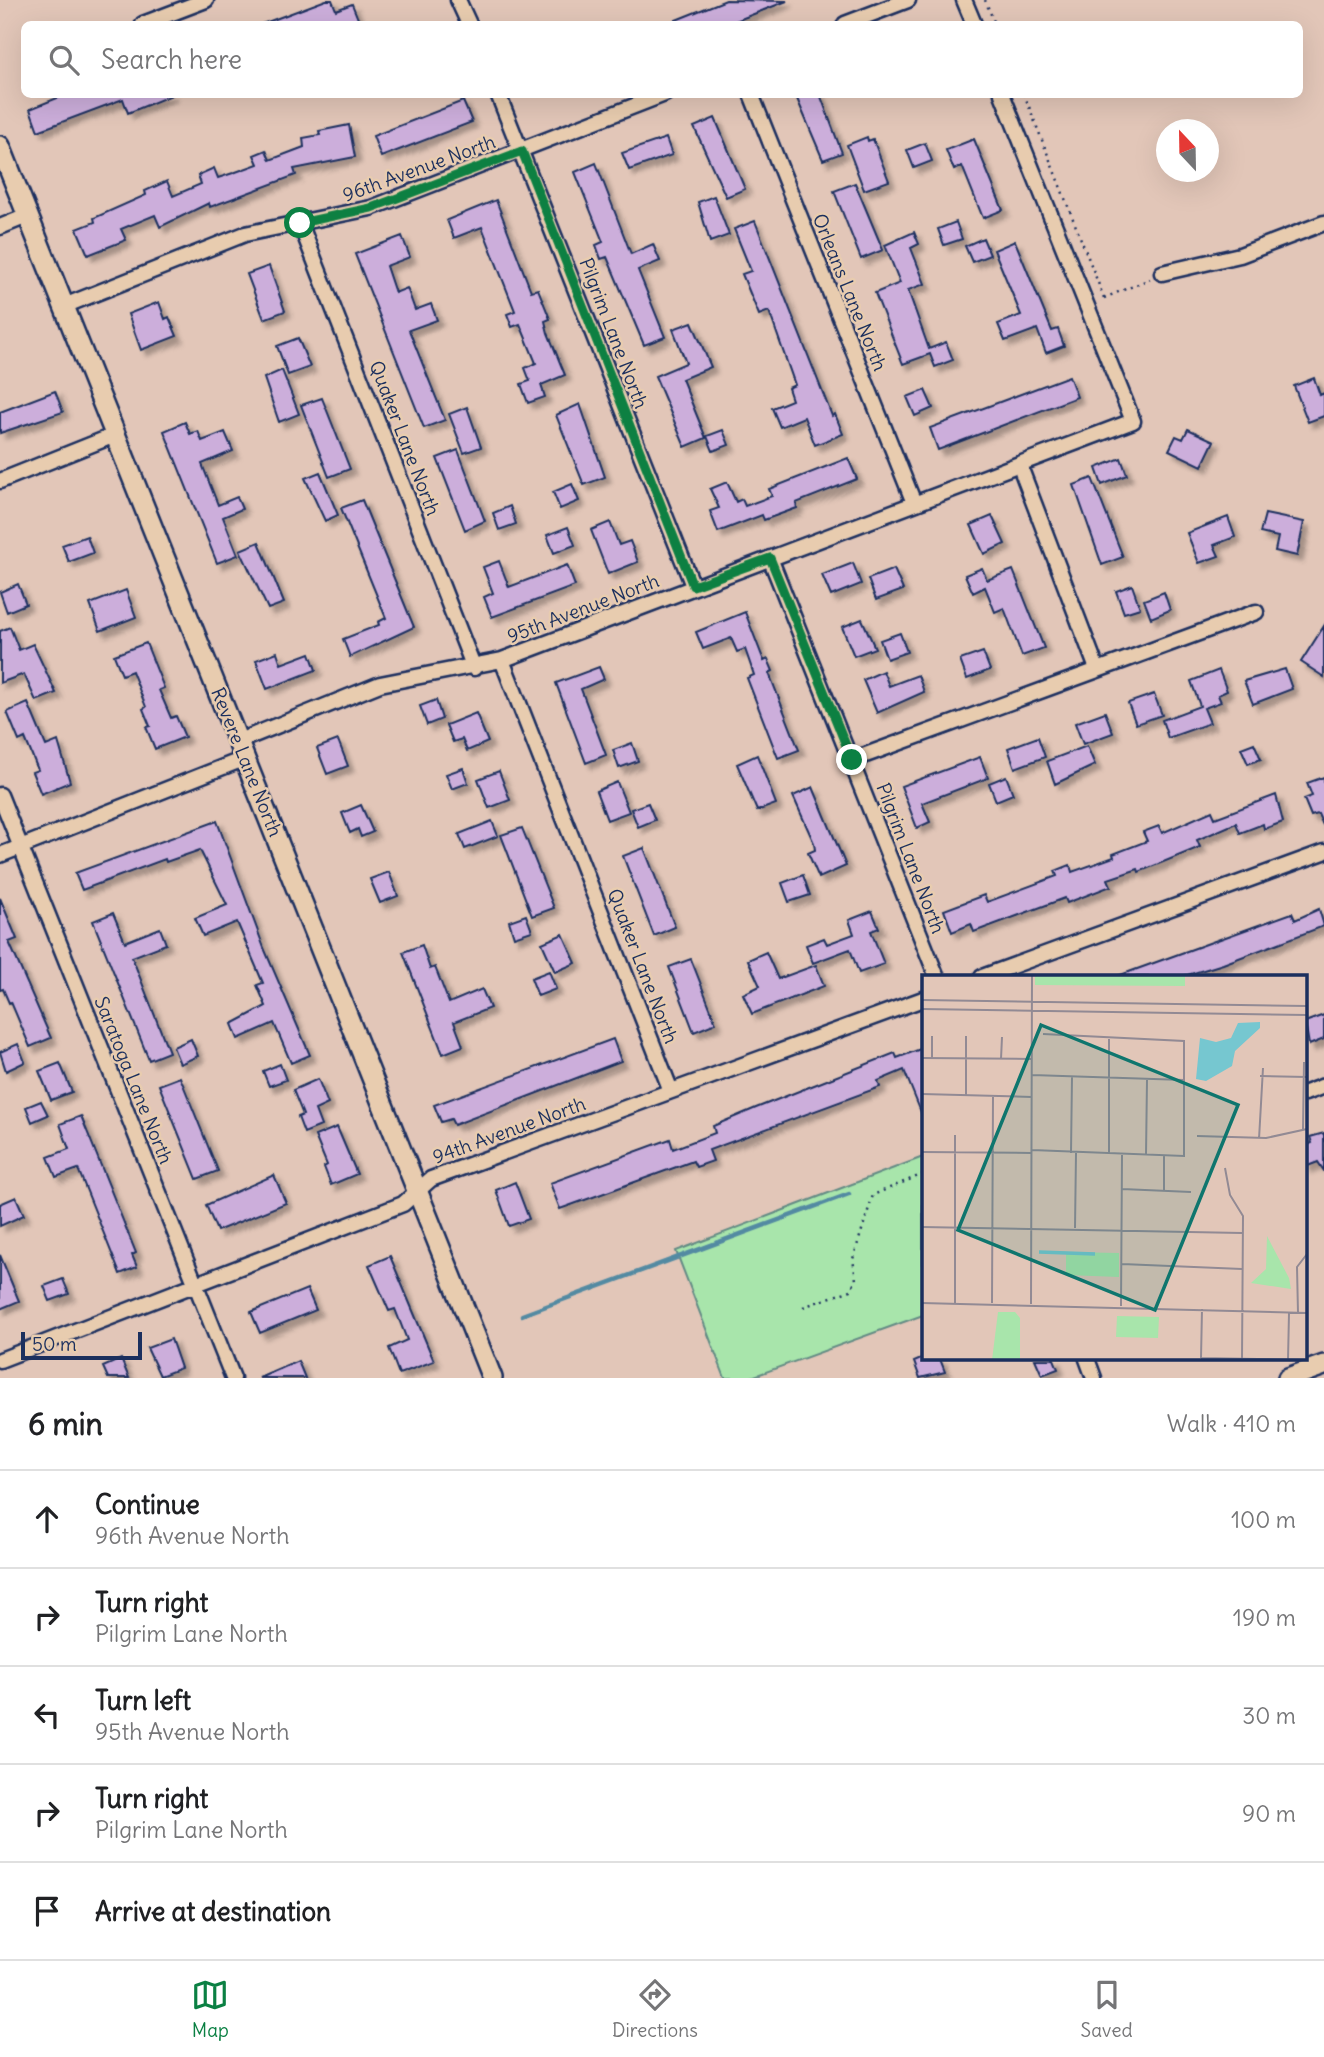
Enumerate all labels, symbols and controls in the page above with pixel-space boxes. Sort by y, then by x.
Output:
search box [21,21,1303,98]
icon: search [45,41,83,79]
text: Search here [101,43,242,76]
north arrow [1156,119,1219,182]
street label: 96th Avenue North [339,129,499,207]
route start [284,207,315,238]
street label: Orleans Lane North [807,210,893,374]
street label: Pilgrim Lane North [574,254,654,412]
street label: Quaker Lane North [364,357,446,519]
street label: 95th Avenue North [504,568,662,648]
street label: Revere Lane North [206,684,288,840]
route end [836,744,867,775]
street label: Pilgrim Lane North [871,779,951,937]
street label: Quaker Lane North [602,885,684,1047]
inset map [922,975,1306,1360]
street label: Saratoga Lane North [89,993,179,1167]
street label: 94th Avenue North [429,1091,589,1169]
scale bar [21,1329,142,1361]
text: 50 m [32,1332,77,1356]
text: 6 min [28,1405,103,1443]
text: Walk · 410 m [1167,1409,1296,1438]
text: Continue [95,1488,200,1521]
icon: ahead [28,1500,66,1538]
text: 100 m [1231,1505,1296,1534]
text: 96th Avenue North [95,1521,290,1550]
text: Turn right [95,1586,208,1619]
icon: right [28,1598,66,1636]
text: 190 m [1233,1603,1296,1632]
text: Pilgrim Lane North [95,1619,288,1648]
text: Turn left [95,1684,191,1717]
icon: left [28,1696,66,1734]
text: 30 m [1242,1701,1296,1730]
text: 95th Avenue North [95,1717,290,1746]
text: Turn right [95,1782,208,1815]
icon: right [28,1794,66,1832]
text: 90 m [1242,1799,1296,1828]
text: Pilgrim Lane North [95,1815,288,1844]
icon: arrive [28,1892,66,1930]
text: Arrive at destination [95,1895,331,1928]
tab: Map [191,1976,229,2042]
tab: Directions [612,1976,698,2042]
tab: Saved [1081,1976,1133,2042]

